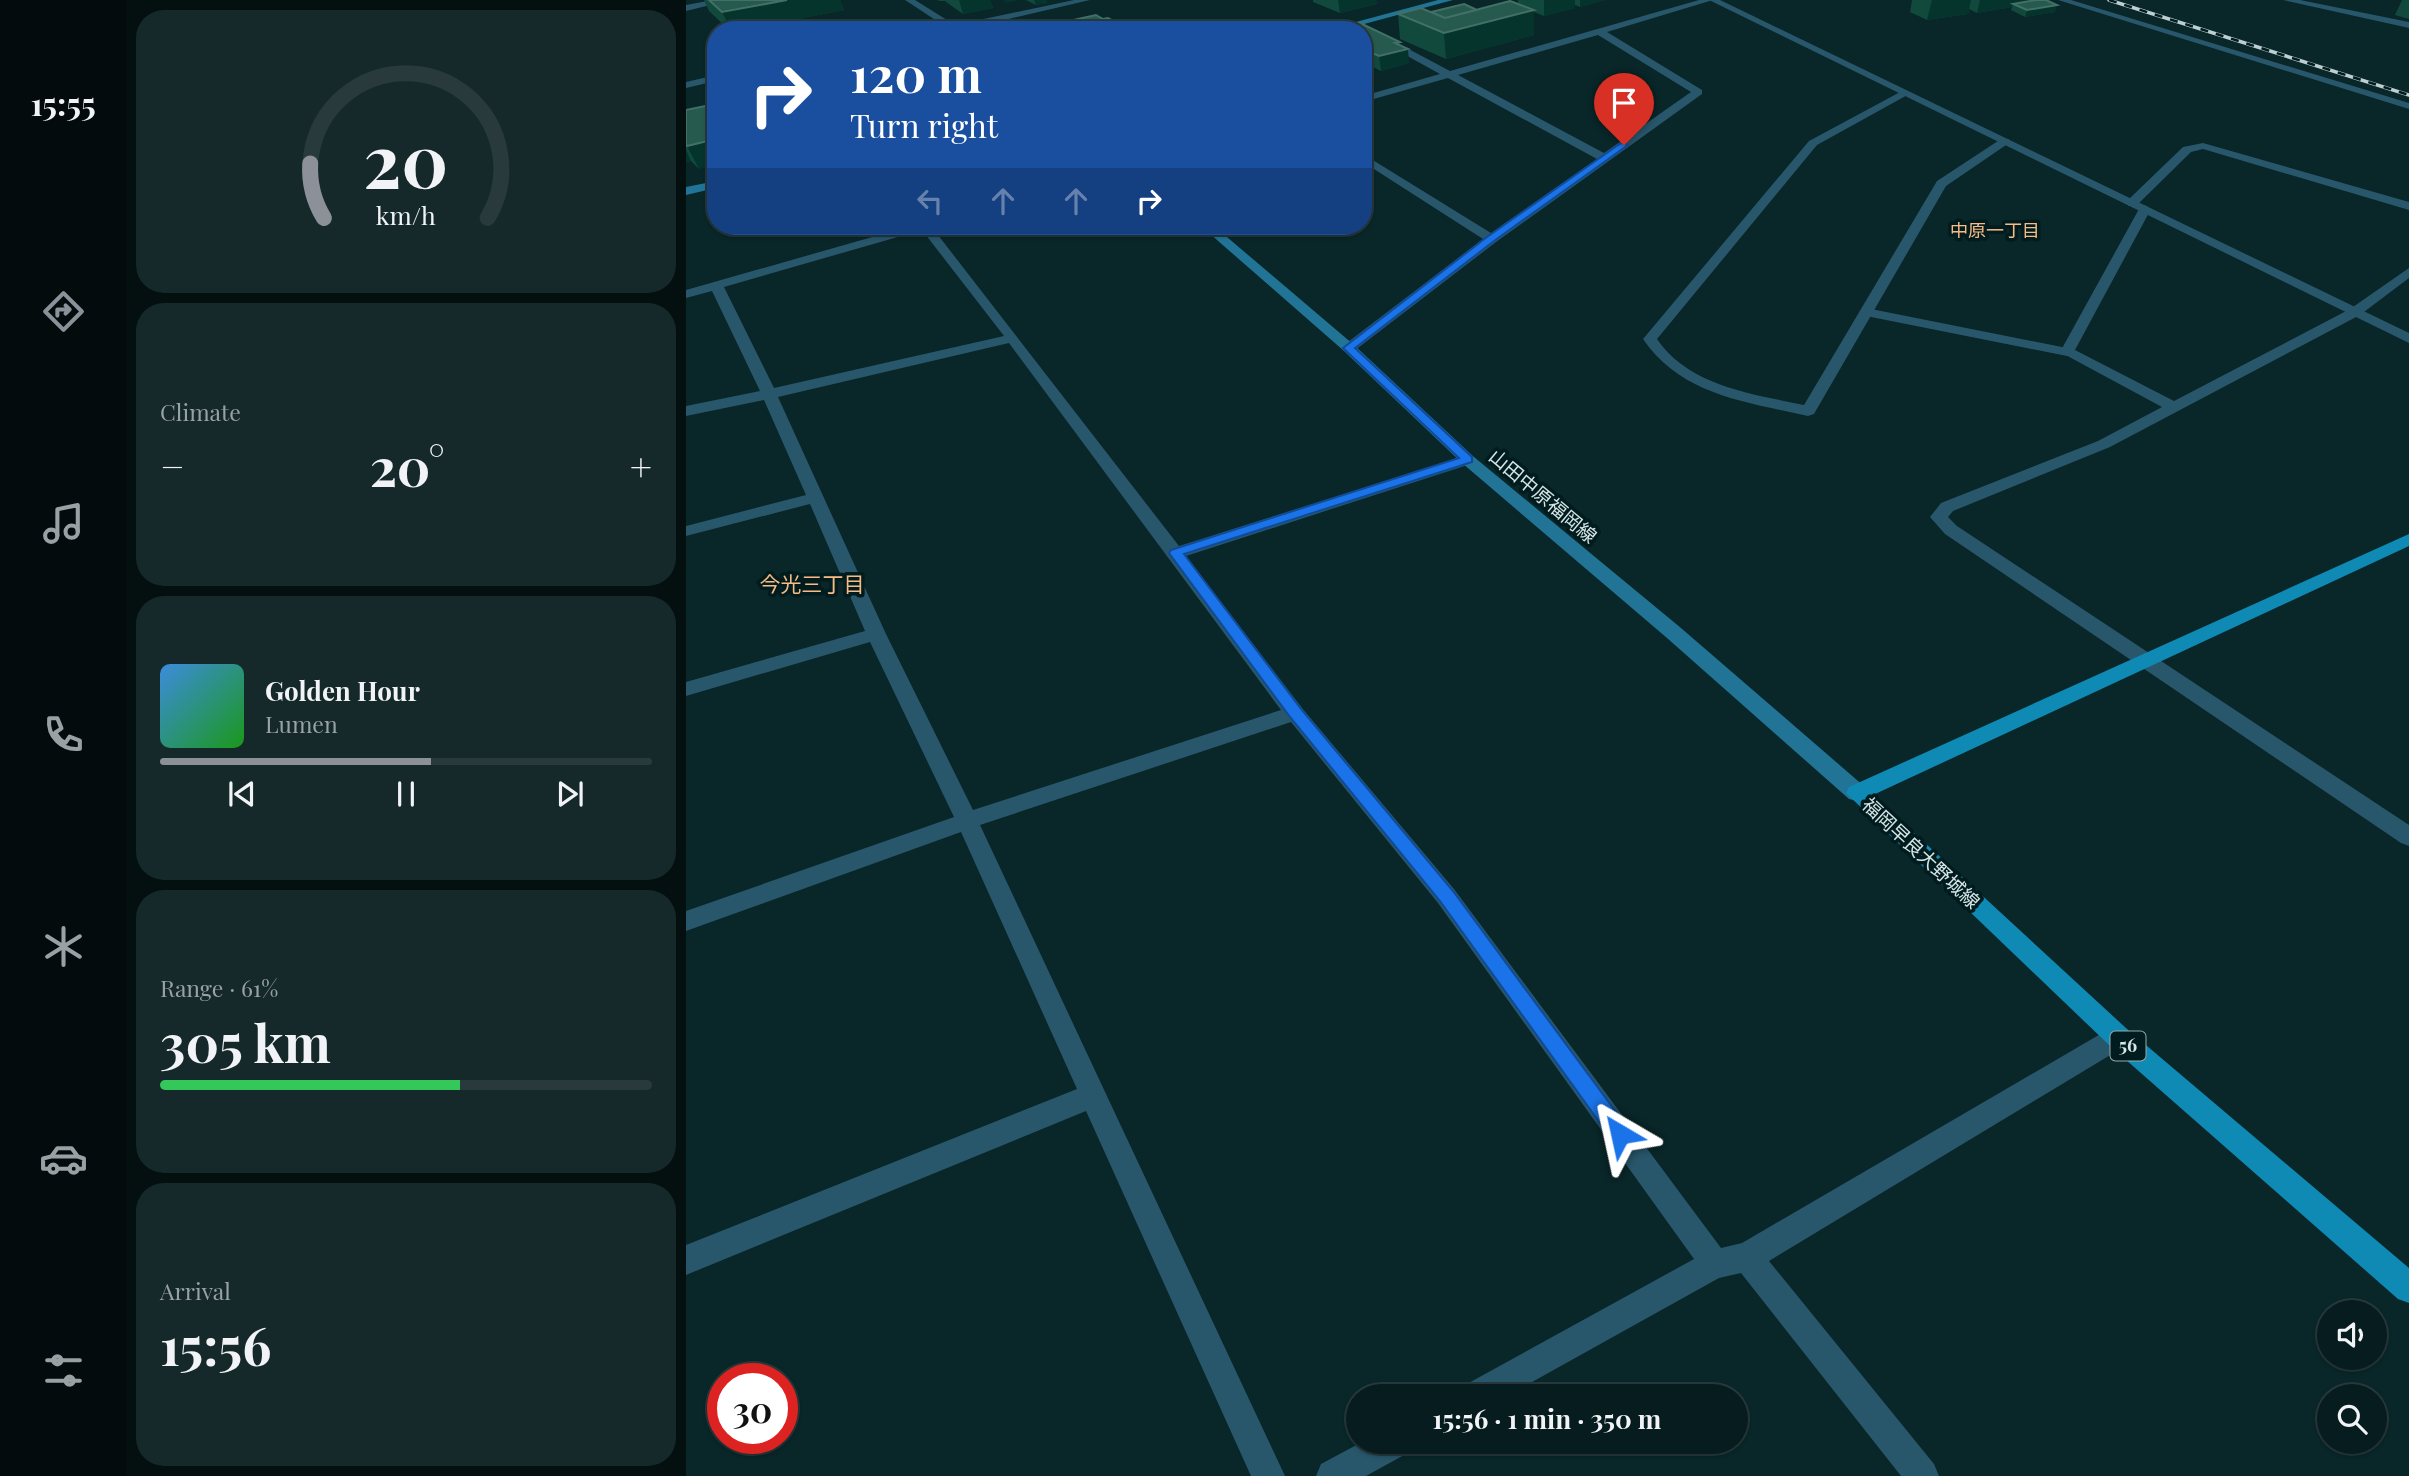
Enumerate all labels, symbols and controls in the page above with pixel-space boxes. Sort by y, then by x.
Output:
text: 120 m [850,40,982,105]
icon: right [735,49,826,140]
pin [1594,73,1654,145]
text: 15:55 [30,81,96,124]
icon: arrive [1605,84,1643,122]
text: Turn right [850,103,998,146]
text: 20 [363,109,449,206]
icon: left [911,182,949,220]
icon: ahead [984,182,1022,220]
icon: ahead [1057,182,1095,220]
icon: right [1130,182,1168,220]
text: km/h [376,197,436,230]
district label: 中原一丁目 [1950,218,2040,242]
icon: directions [39,287,88,336]
text: Climate [160,396,241,427]
text: 20° [370,431,445,500]
text: − [160,440,185,491]
text: + [630,440,652,491]
street label: 山田中原福岡線 [1484,443,1603,548]
icon: music [39,499,88,548]
district label: 今光三丁目 [760,569,865,597]
text: Golden Hour [265,673,420,708]
text: Lumen [265,708,338,739]
icon: phone [39,710,88,759]
icon: previous [223,775,261,813]
icon: pause [387,775,425,813]
icon: next [551,775,589,813]
street label: 福岡早良大野城線 [1857,791,1986,914]
icon: climate [39,922,88,971]
text: Range · 61% [160,972,278,1003]
text: 305 km [160,1007,331,1076]
road number: 56 [2110,1031,2146,1060]
position arrow [1583,1097,1657,1171]
icon: car [39,1134,88,1183]
text: Arrival [160,1275,231,1306]
map controls [2317,1300,2387,1454]
button: sound [2317,1300,2387,1370]
text: 15:56 [160,1310,271,1379]
icon: filters [39,1346,88,1395]
speed limit sign: 30 [707,1363,798,1454]
button: search [2317,1384,2387,1454]
text: 15:56 · 1 min · 350 m [1433,1401,1661,1436]

